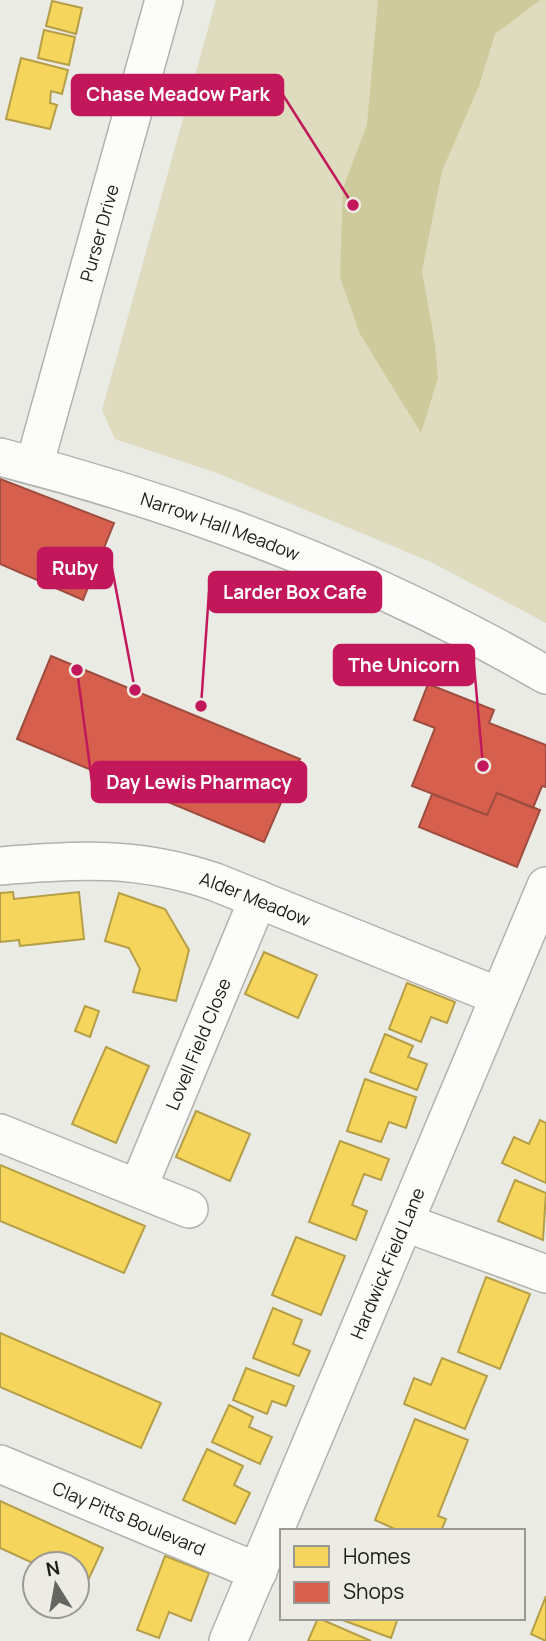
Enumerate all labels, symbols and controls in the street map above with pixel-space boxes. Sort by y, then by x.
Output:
callout: Chase Meadow Park [72,75,283,115]
text: Chase Meadow Park [86,81,271,107]
street label: Purser Drive [74,182,124,284]
street label: Narrow Hall Meadow [138,486,304,566]
callout: Ruby [38,548,112,588]
text: Ruby [52,555,98,581]
callout: Larder Box Cafe [209,572,381,612]
text: Larder Box Cafe [223,579,367,605]
callout: The Unicorn [334,645,474,685]
text: The Unicorn [348,652,460,678]
callout: Day Lewis Pharmacy [92,762,306,802]
text: Day Lewis Pharmacy [106,769,292,795]
street label: Alder Meadow [197,866,314,931]
street label: Lovell Field Close [160,974,236,1114]
street label: Hardwick Field Lane [345,1184,430,1343]
street label: Clay Pitts Boulevard [49,1475,209,1561]
legend [280,1529,525,1620]
text: Homes [343,1542,411,1570]
north arrow [21,1550,91,1620]
text: N [44,1554,62,1582]
text: Shops [343,1577,404,1605]

